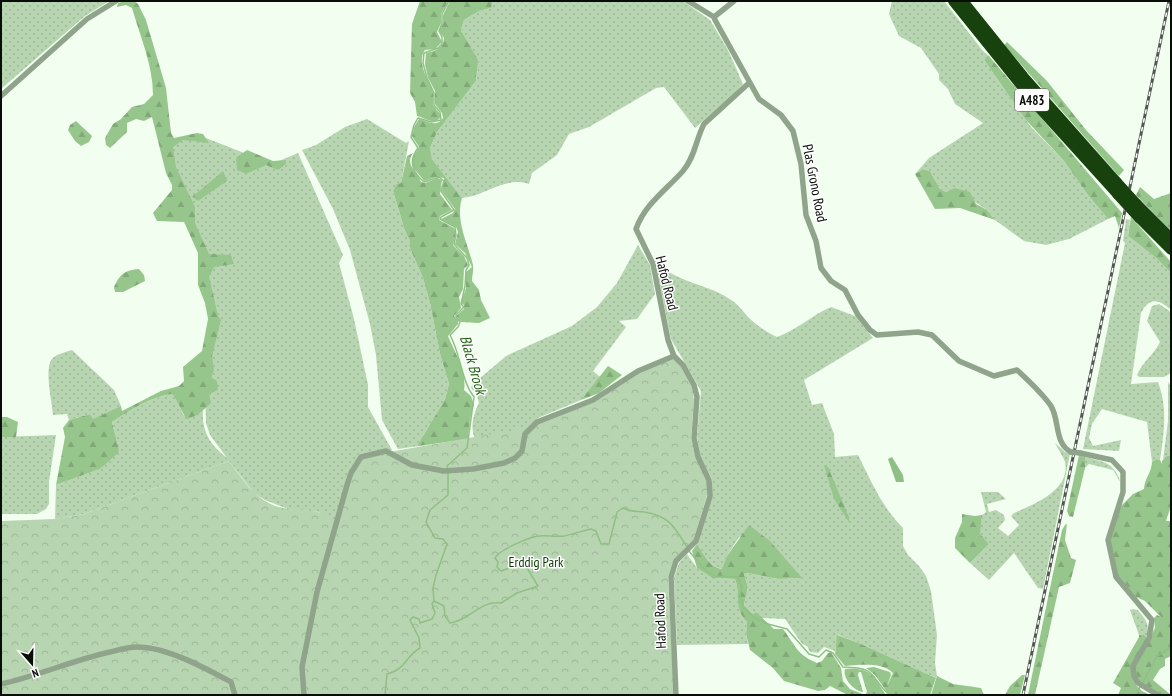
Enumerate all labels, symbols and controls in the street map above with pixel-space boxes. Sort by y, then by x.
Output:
road number: A483 [1015,89,1049,111]
street label: Plas Grono Road [799,143,831,223]
street label: Hafod Road [652,254,682,312]
water label: Black Brook [456,333,492,399]
park label: Erddig Park [509,553,564,571]
street label: Hafod Road [650,593,670,649]
north arrow [12,644,52,684]
text: N [30,666,41,681]

